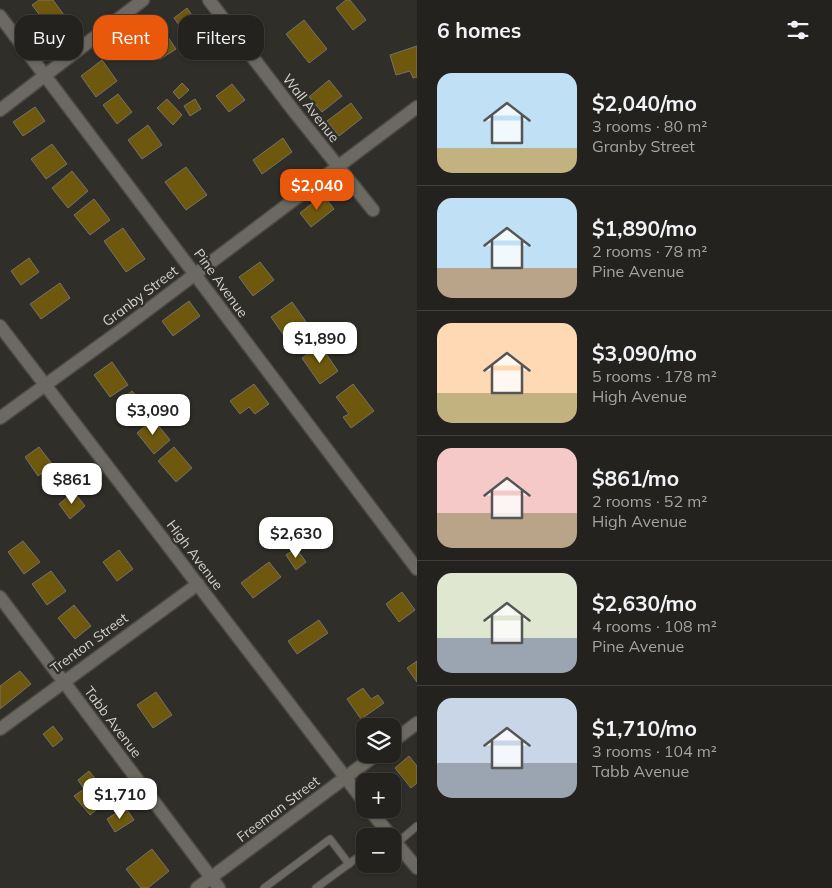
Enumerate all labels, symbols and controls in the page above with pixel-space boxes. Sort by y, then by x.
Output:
chip: Buy [15,15,83,60]
chip: Rent [93,15,168,60]
chip: Filters [178,15,264,60]
icon: filters [784,16,812,44]
text: 6 homes [437,17,521,43]
street label: Wall Avenue [279,70,343,146]
text: $2,040/mo [592,90,697,116]
icon: home [477,93,537,153]
text: 3 rooms · 80 m² [592,116,707,136]
text: Granby Street [592,136,695,156]
pin: $2,040 [276,168,358,211]
text: $2,040 [291,175,343,195]
text: $1,890/mo [592,215,697,241]
icon: home [477,218,537,278]
text: 2 rooms · 78 m² [592,241,707,261]
street label: Pine Avenue [190,245,252,321]
text: Pine Avenue [592,261,684,281]
street label: Granby Street [99,262,181,330]
pin: $1,890 [279,322,361,364]
text: $1,890 [294,328,346,348]
text: $3,090/mo [592,340,697,366]
icon: home [477,343,537,403]
text: 5 rooms · 178 m² [592,366,717,386]
text: High Avenue [592,386,687,406]
pin: $3,090 [112,394,194,436]
text: $3,090 [127,400,179,420]
pin: $861 [42,462,102,505]
text: $861/mo [592,465,679,491]
icon: home [477,468,537,528]
text: $861 [53,469,91,489]
text: 2 rooms · 52 m² [592,491,707,511]
text: High Avenue [592,511,687,531]
street label: High Avenue [163,516,227,594]
pin: $2,630 [255,516,337,559]
text: $2,630 [270,523,322,543]
text: $2,630/mo [592,590,697,616]
icon: home [477,593,537,653]
street label: Trenton Street [47,609,131,677]
text: 4 rooms · 108 m² [592,616,717,636]
text: Pine Avenue [592,636,684,656]
street label: Tabb Avenue [80,683,146,761]
text: $1,710/mo [592,715,697,741]
map controls [356,718,401,873]
button: layers [356,718,401,763]
icon: home [477,718,537,778]
text: 3 rooms · 104 m² [592,741,717,761]
text: Tabb Avenue [592,761,689,781]
street label: Freeman Street [233,772,323,846]
button: + [356,773,401,818]
pin: $1,710 [79,778,161,820]
text: $1,710 [94,784,146,804]
button: − [356,828,401,873]

